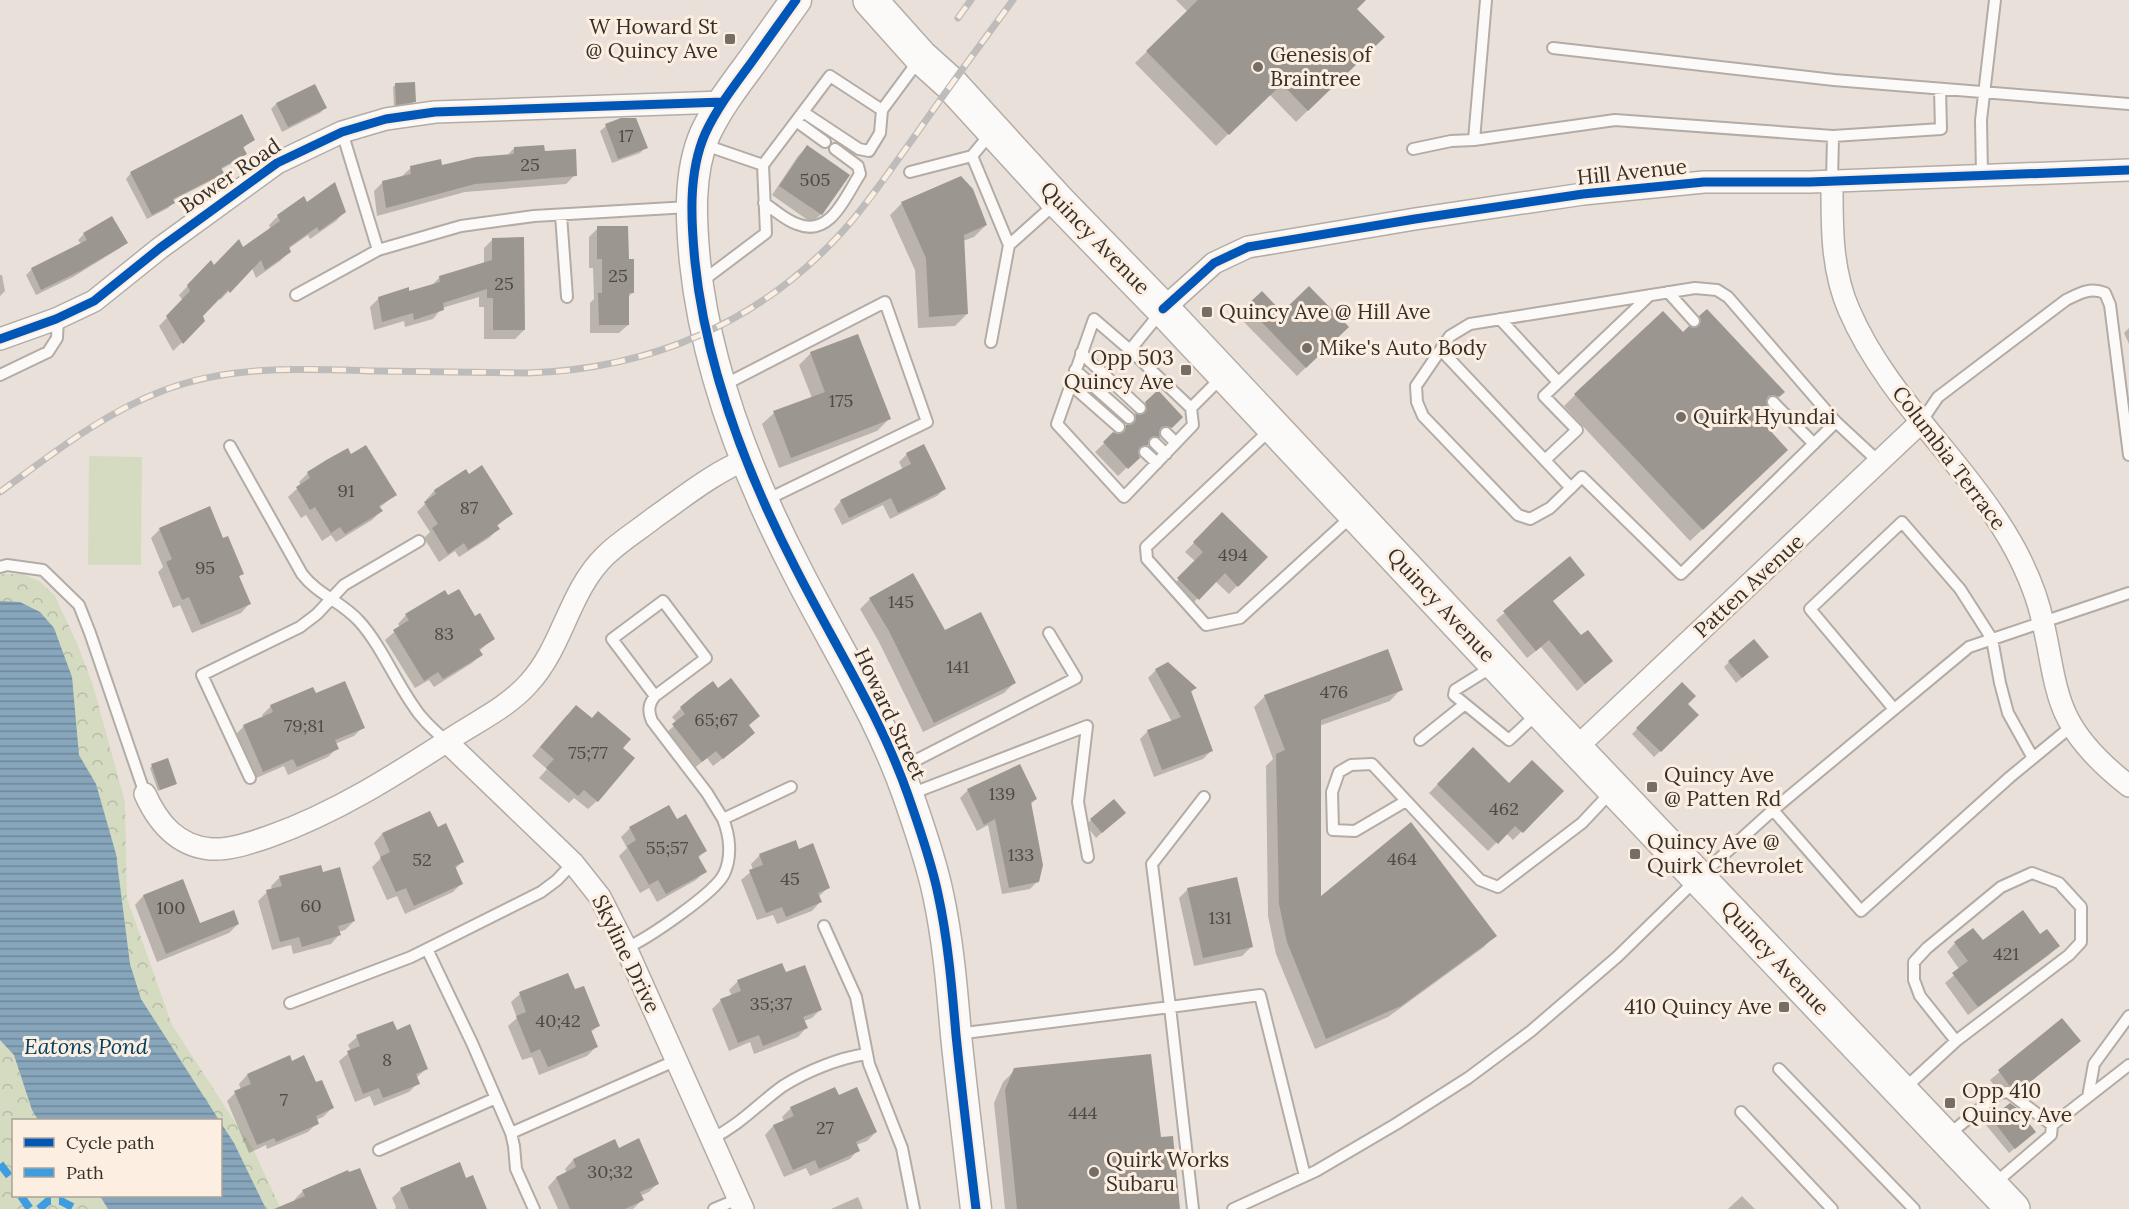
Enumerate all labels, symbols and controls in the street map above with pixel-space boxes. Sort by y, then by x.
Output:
place label: W Howard St @ Quincy Ave [586,13,719,64]
marker: W Howard St @ Quincy Ave [723,32,737,46]
place label: Genesis of Braintree [1270,41,1374,92]
marker: Genesis of Braintree [1251,60,1265,74]
house number: 17 [619,124,633,147]
street label: Bower Road [174,132,286,219]
street label: Hill Avenue [1576,152,1688,191]
house number: 25 [520,153,540,176]
house number: 505 [800,168,830,191]
street label: Quincy Avenue [1035,175,1156,300]
house number: 25 [608,264,628,287]
house number: 25 [494,272,514,295]
place label: Quincy Ave @ Hill Ave [1219,298,1431,325]
marker: Quincy Ave @ Hill Ave [1200,305,1214,319]
place label: Mike's Auto Body [1319,334,1487,361]
marker: Mike's Auto Body [1300,341,1314,355]
place label: Opp 503 Quincy Ave [1064,344,1174,395]
marker: Opp 503 Quincy Ave [1179,363,1193,377]
street label: Columbia Terrace [1886,380,2012,535]
house number: 175 [829,389,853,412]
place label: Quirk Hyundai [1693,403,1836,430]
marker: Quirk Hyundai [1674,410,1688,424]
house number: 91 [338,479,354,502]
house number: 87 [460,496,478,519]
street label: Patten Avenue [1688,528,1809,643]
street label: Quincy Avenue [1381,542,1501,668]
house number: 494 [1218,543,1248,566]
house number: 95 [195,556,215,579]
house number: 145 [888,590,914,613]
house number: 83 [434,622,454,645]
street label: Howard Street [848,644,933,785]
house number: 141 [947,655,969,678]
house number: 476 [1320,680,1348,703]
house number: 65;67 [694,708,738,731]
house number: 79;81 [284,714,324,737]
house number: 75;77 [568,741,608,764]
place label: Quincy Ave @ Patten Rd [1664,761,1781,812]
marker: Quincy Ave @ Patten Rd [1645,780,1659,794]
house number: 139 [989,782,1015,805]
house number: 462 [1489,797,1519,820]
place label: Quincy Ave @ Quirk Chevrolet [1647,828,1804,879]
house number: 55;57 [646,836,688,859]
house number: 133 [1008,843,1034,866]
house number: 464 [1387,847,1417,870]
marker: Quincy Ave @ Quirk Chevrolet [1628,847,1642,861]
house number: 52 [412,848,432,871]
house number: 45 [780,867,800,890]
street label: Skyline Drive [586,890,667,1017]
house number: 60 [300,894,322,917]
street label: Quincy Avenue [1715,895,1835,1021]
house number: 100 [157,896,185,919]
house number: 131 [1208,906,1232,929]
house number: 421 [1993,942,2019,965]
house number: 35;37 [750,992,792,1015]
place label: 410 Quincy Ave [1624,993,1772,1020]
marker: 410 Quincy Ave [1777,1000,1791,1014]
house number: 40;42 [535,1009,581,1032]
water label: Eatons Pond [24,1032,149,1060]
house number: 8 [382,1048,392,1071]
place label: Opp 410 Quincy Ave [1962,1077,2072,1128]
house number: 7 [280,1088,288,1111]
marker: Opp 410 Quincy Ave [1943,1096,1957,1110]
house number: 444 [1068,1101,1098,1124]
house number: 27 [816,1116,834,1139]
legend [12,1119,222,1197]
text: Cycle path [66,1131,155,1154]
place label: Quirk Works Subaru [1106,1146,1229,1197]
house number: 30;32 [587,1160,633,1183]
text: Path [66,1161,104,1184]
marker: Quirk Works Subaru [1087,1165,1101,1179]

